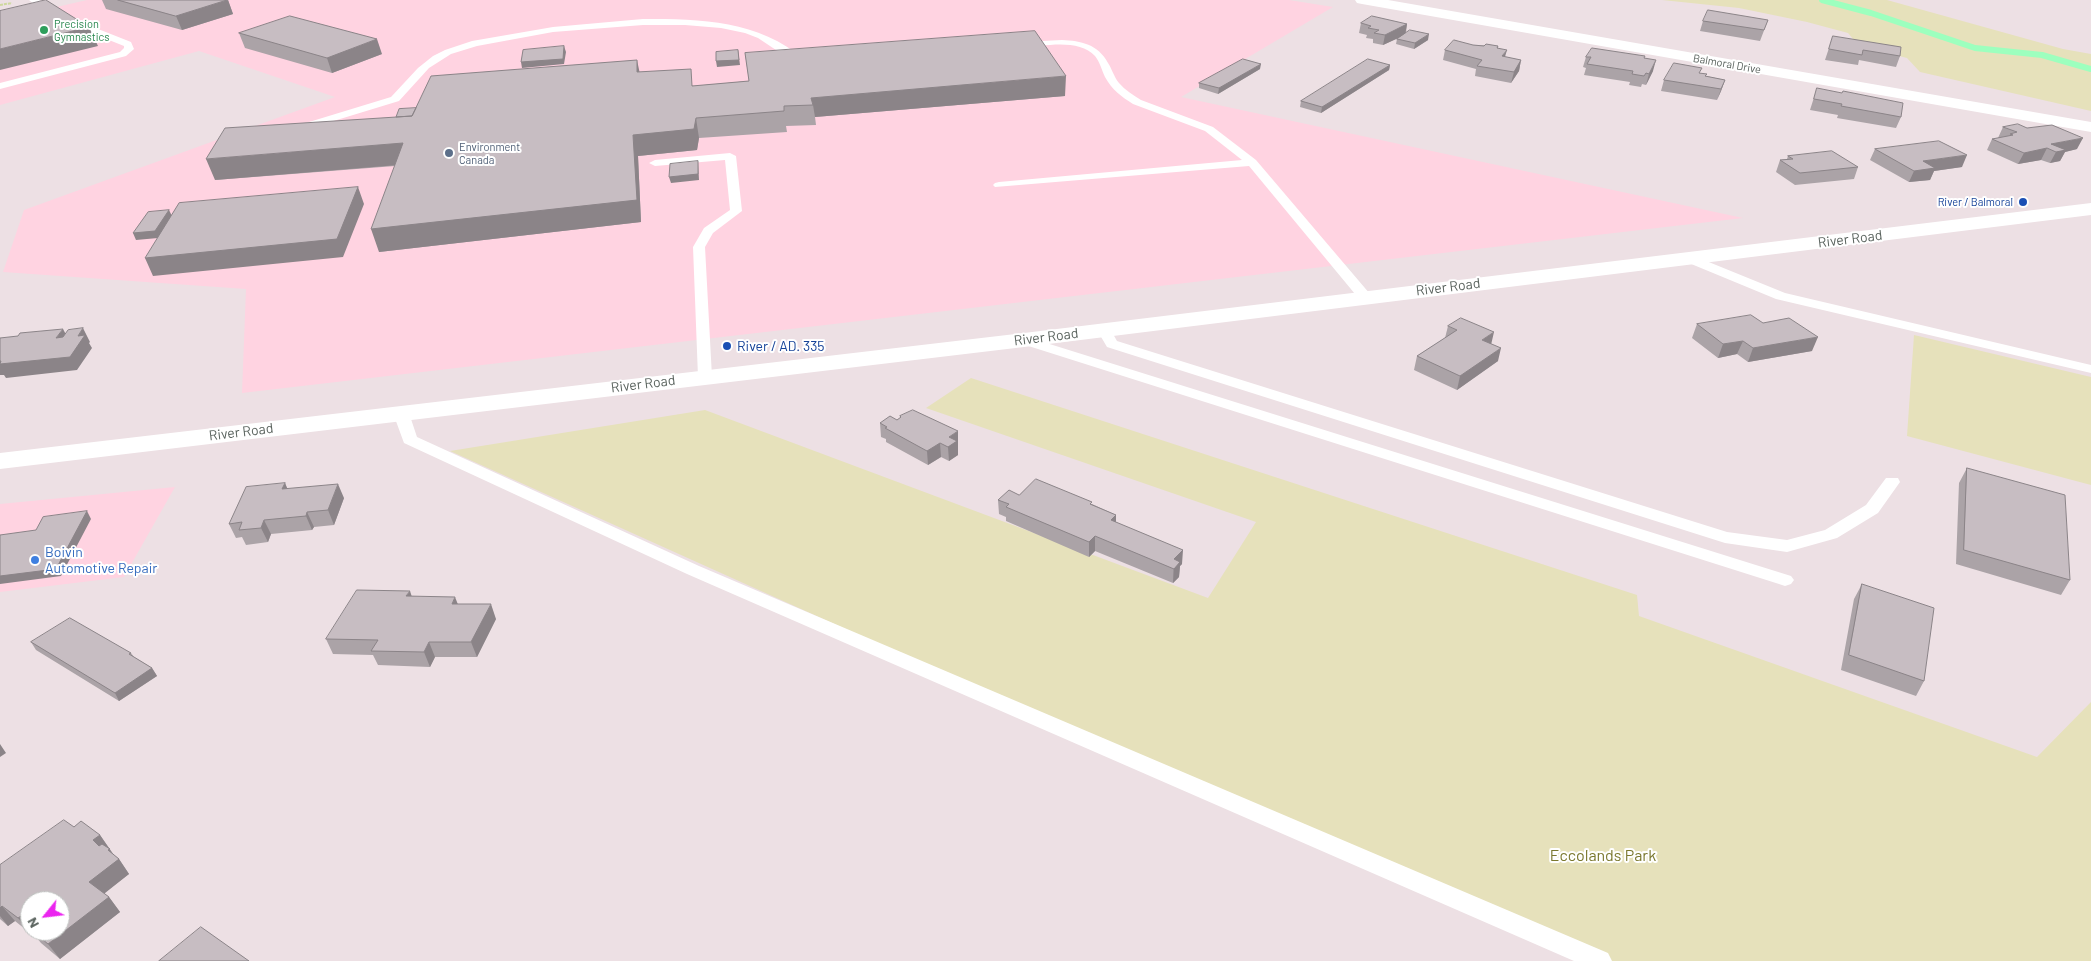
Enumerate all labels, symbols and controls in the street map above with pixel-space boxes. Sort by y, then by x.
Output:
place label: Precision Gymnastics [54,17,110,43]
marker: Precision Gymnastics [38,24,50,36]
street label: Balmoral Drive [1692,52,1762,76]
place label: Environment Canada [459,140,520,166]
marker: Environment Canada [443,147,455,159]
place label: River / Balmoral [1938,195,2013,209]
marker: River / Balmoral [2017,196,2029,208]
street label: River Road [1817,227,1883,251]
street label: River Road [1415,275,1481,299]
street label: River Road [1013,325,1079,349]
place label: River / AD. 335 [737,338,825,354]
marker: River / AD. 335 [721,340,733,352]
street label: River Road [610,372,676,396]
street label: River Road [208,420,274,444]
place label: Boivin Automotive Repair [45,544,157,576]
marker: Boivin Automotive Repair [29,554,41,566]
park label: Eccolands Park [1550,846,1656,866]
north arrow [20,891,70,941]
text: N [23,915,42,931]

